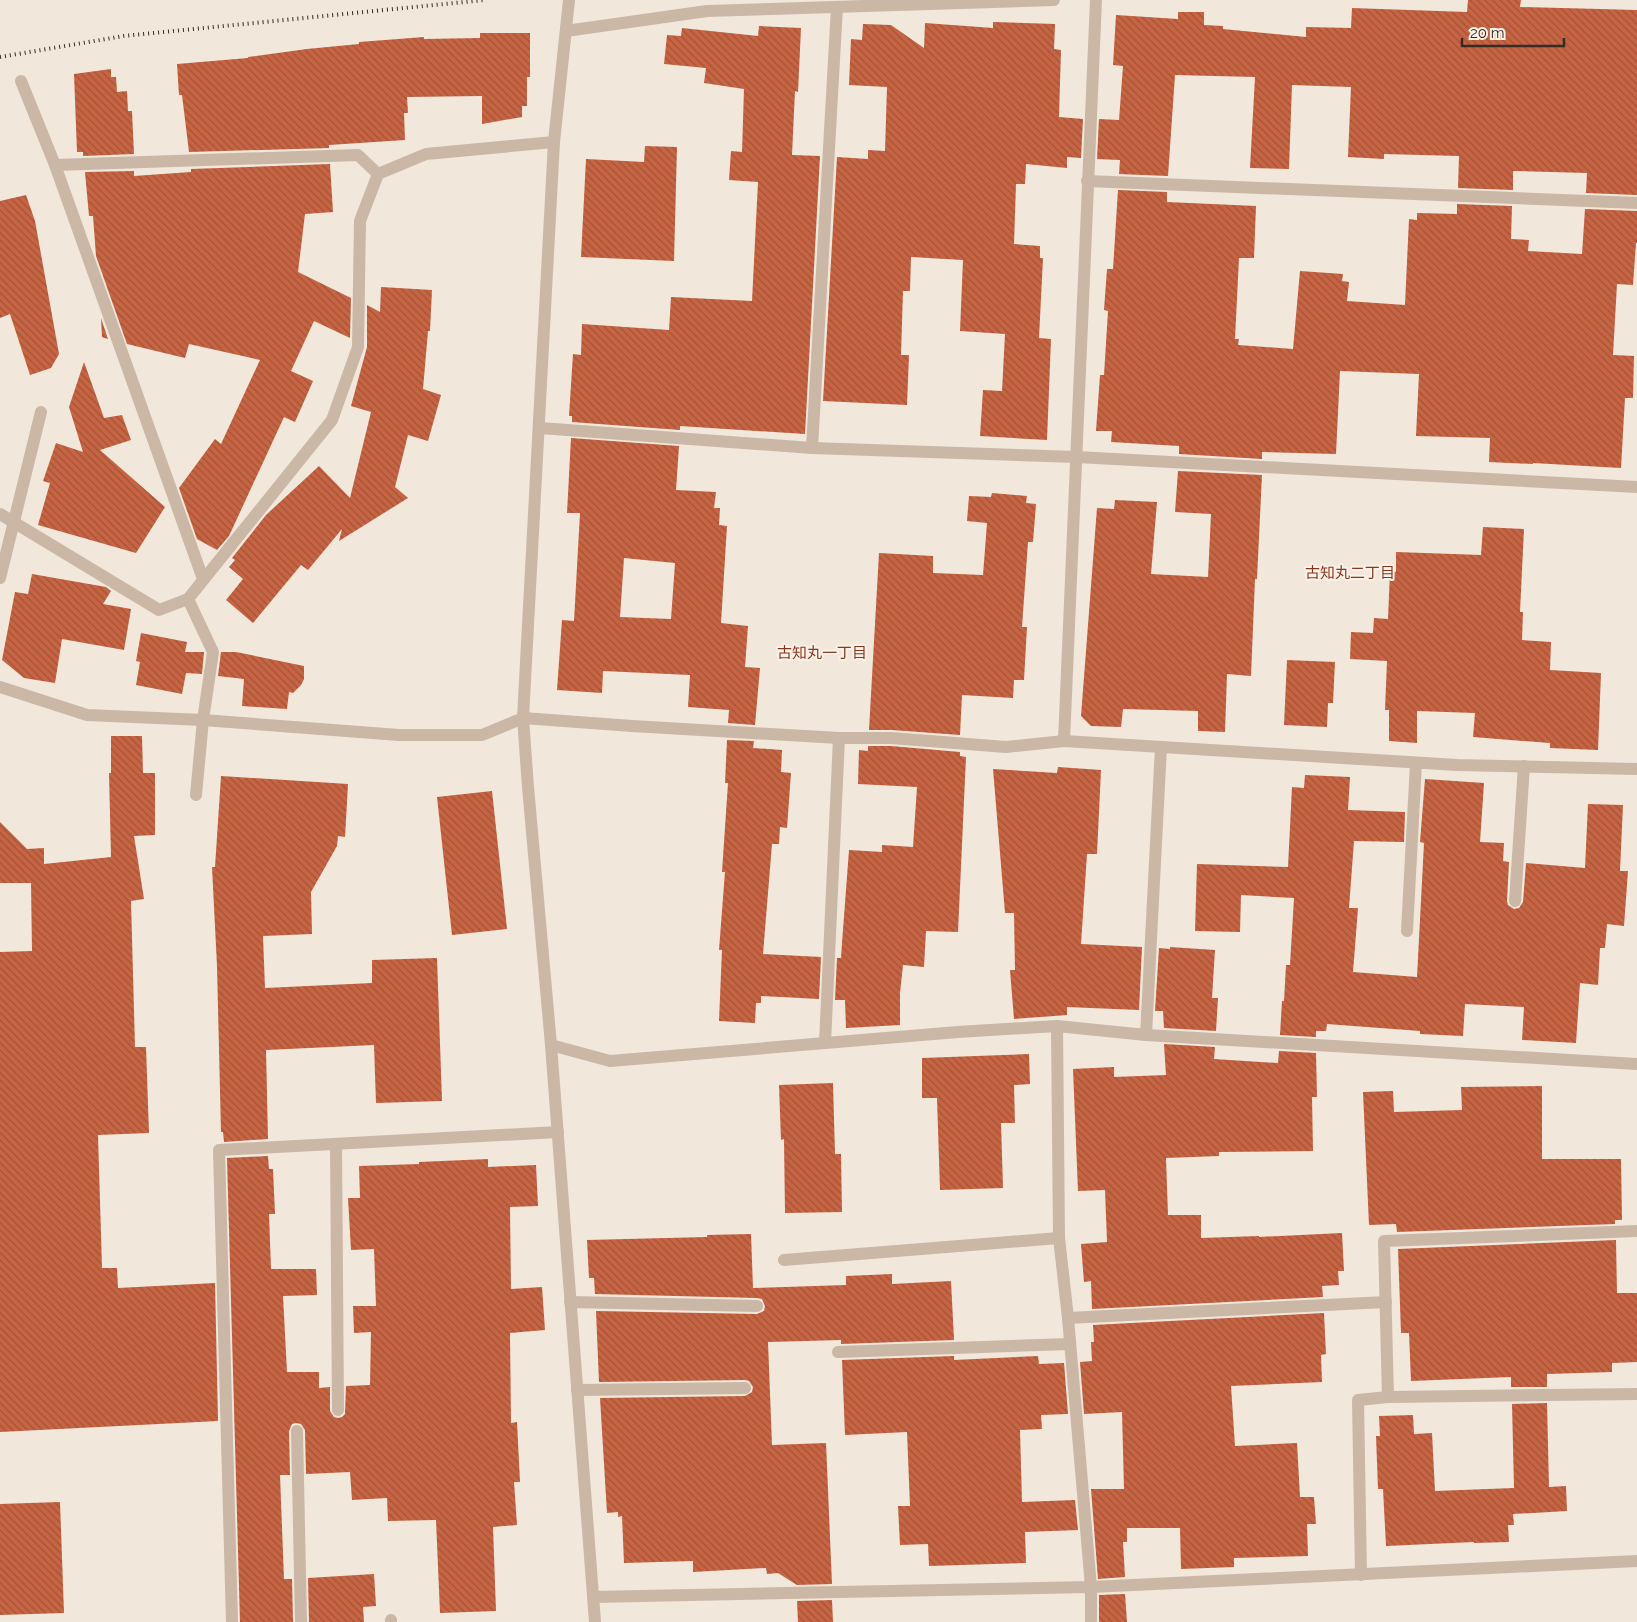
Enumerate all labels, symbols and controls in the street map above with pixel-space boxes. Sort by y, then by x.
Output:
scale bar [1462,15,1564,47]
text: 20 m [1470,24,1505,42]
district label: 古知丸二丁目 [1305,564,1395,582]
district label: 古知丸一丁目 [777,644,867,662]

